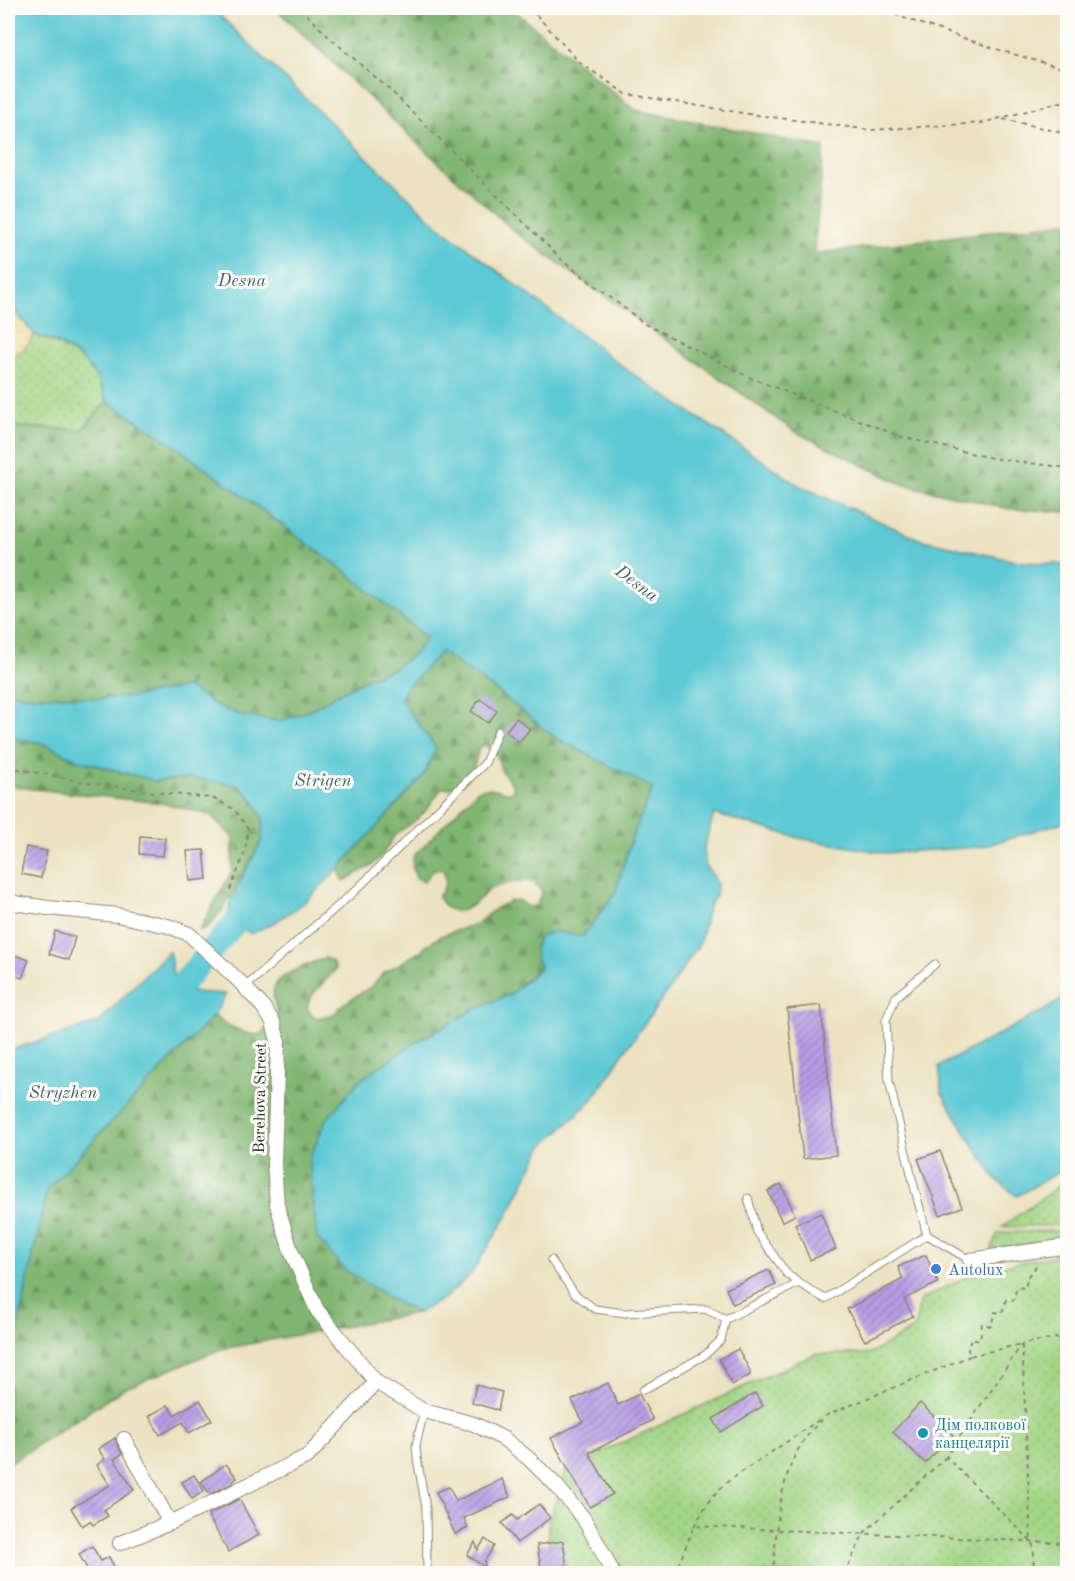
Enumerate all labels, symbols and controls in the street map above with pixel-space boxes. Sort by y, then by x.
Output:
water label: Desna [217,272,267,290]
water label: Desna [611,561,661,606]
water label: Strigen [295,772,352,790]
street label: Berehova Street [252,1042,270,1154]
water label: Stryzhen [29,1084,97,1102]
marker: Autolux [929,1262,943,1276]
place label: Autolux [948,1263,1004,1279]
place label: Дім полкової канцелярії [935,1418,1026,1452]
marker: Дім полкової канцелярії [916,1426,930,1440]

